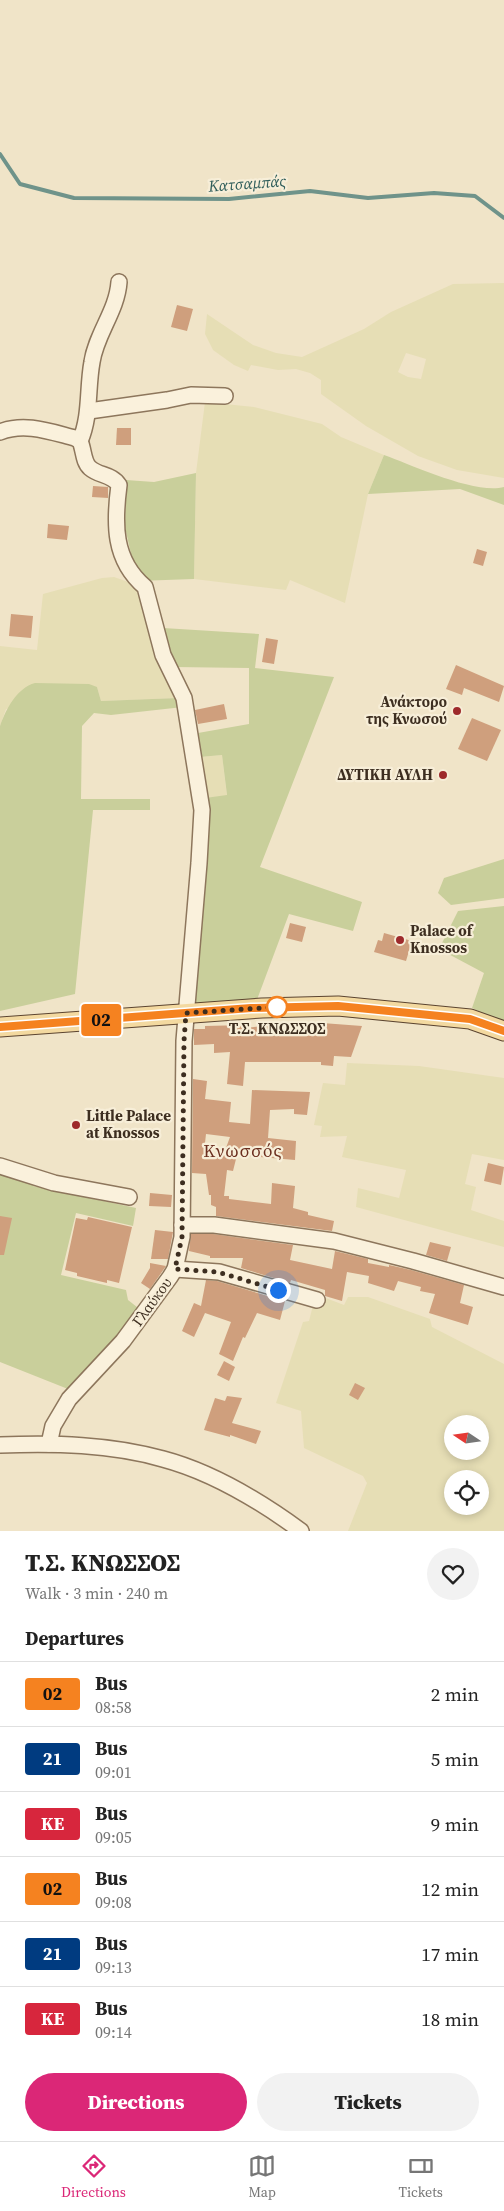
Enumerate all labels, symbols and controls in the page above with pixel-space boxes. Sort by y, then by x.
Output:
water label: Κατσαμπάς [207,169,287,197]
place label: Ανάκτορο της Κνωσού [366,691,447,729]
marker: Ανάκτορο της Κνωσού [451,705,463,717]
place label: ΔΥΤΙΚΗ ΑΥΛΗ [337,764,433,785]
marker: ΔΥΤΙΚΗ ΑΥΛΗ [437,769,449,781]
place label: Palace of Knossos [410,920,474,958]
marker: Palace of Knossos [394,934,406,946]
marker: Τ.Σ. ΚΝΩΣΣΟΣ [266,996,288,1018]
line badge: 02 [78,1004,124,1036]
text: 02 [91,1007,111,1032]
place label: Τ.Σ. ΚΝΩΣΣΟΣ [229,1018,326,1039]
place label: Little Palace at Knossos [86,1105,171,1143]
marker: Little Palace at Knossos [70,1119,82,1131]
district label: Κνωσσός [203,1138,283,1163]
street label: Γλαύκου [127,1273,177,1330]
your location [266,1278,291,1303]
north arrow [444,1415,489,1460]
map controls [444,1415,489,1515]
button: locate [444,1470,489,1515]
text: Τ.Σ. ΚΝΩΣΣΟΣ [25,1546,180,1579]
button: heart [427,1548,479,1600]
text: Walk · 3 min · 240 m [25,1582,168,1604]
text: Departures [25,1625,124,1651]
text: Bus [95,1670,127,1696]
text: 02 [43,1681,62,1706]
text: 2 min [431,1681,479,1707]
text: 08:58 [95,1696,132,1718]
text: Bus [95,1735,127,1761]
text: 21 [43,1746,62,1771]
text: 5 min [431,1746,479,1772]
text: 09:01 [95,1761,132,1783]
text: Bus [95,1800,127,1826]
text: KE [41,1811,64,1836]
text: 9 min [431,1811,479,1837]
text: 09:05 [95,1826,132,1848]
text: Bus [95,1865,127,1891]
text: 02 [43,1876,62,1901]
text: 12 min [421,1876,479,1902]
text: 09:08 [95,1891,132,1913]
text: Bus [95,1930,127,1956]
text: 21 [43,1941,62,1966]
text: 17 min [421,1941,479,1967]
text: 09:13 [95,1956,132,1978]
text: Bus [95,1995,127,2021]
text: KE [41,2006,64,2031]
text: 18 min [421,2006,479,2032]
text: 09:14 [95,2021,132,2043]
button: Directions [25,2073,247,2131]
button: Tickets [257,2073,479,2131]
tab: Directions [61,2152,126,2202]
tab: Map [248,2152,276,2202]
tab: Tickets [398,2152,443,2202]

